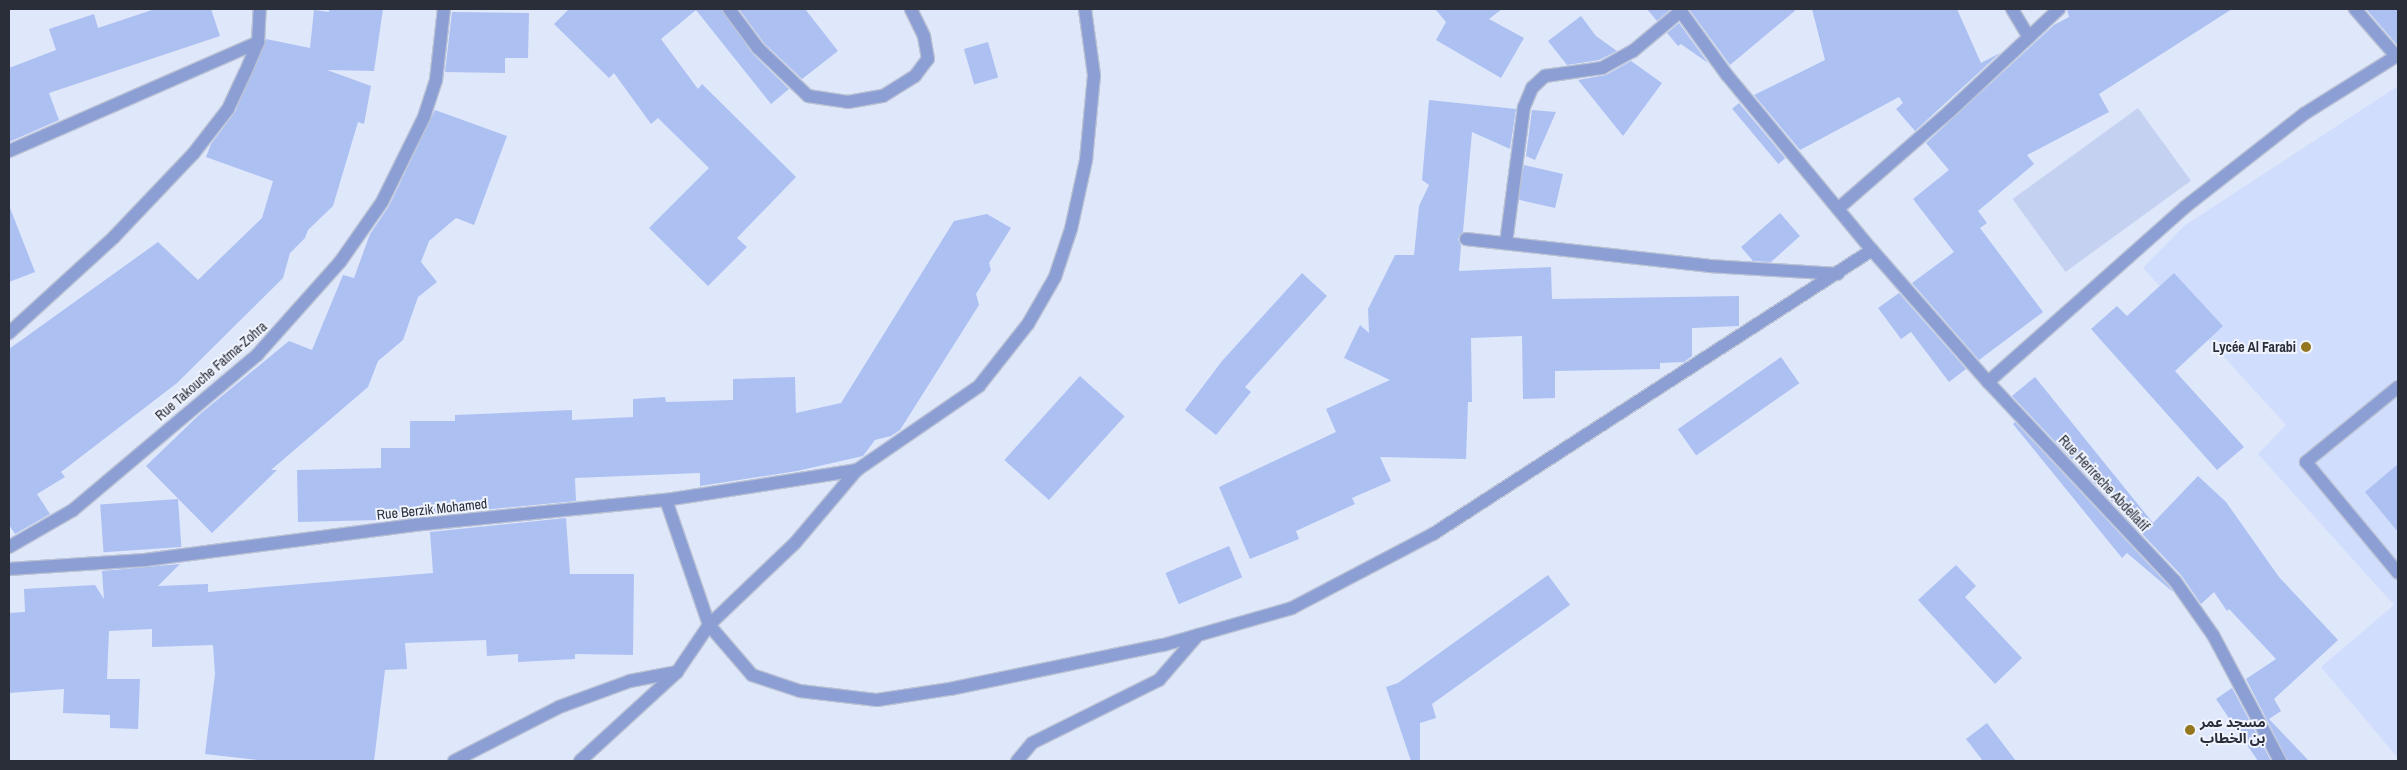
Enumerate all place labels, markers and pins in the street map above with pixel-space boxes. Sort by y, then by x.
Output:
place label: Lycée Al Farabi [2212,339,2296,355]
marker: Lycée Al Farabi [2300,341,2312,353]
place label: مسجد عمر بن الخطاب [2200,714,2266,746]
marker: مسجد عمر بن الخطاب [2184,724,2196,736]

